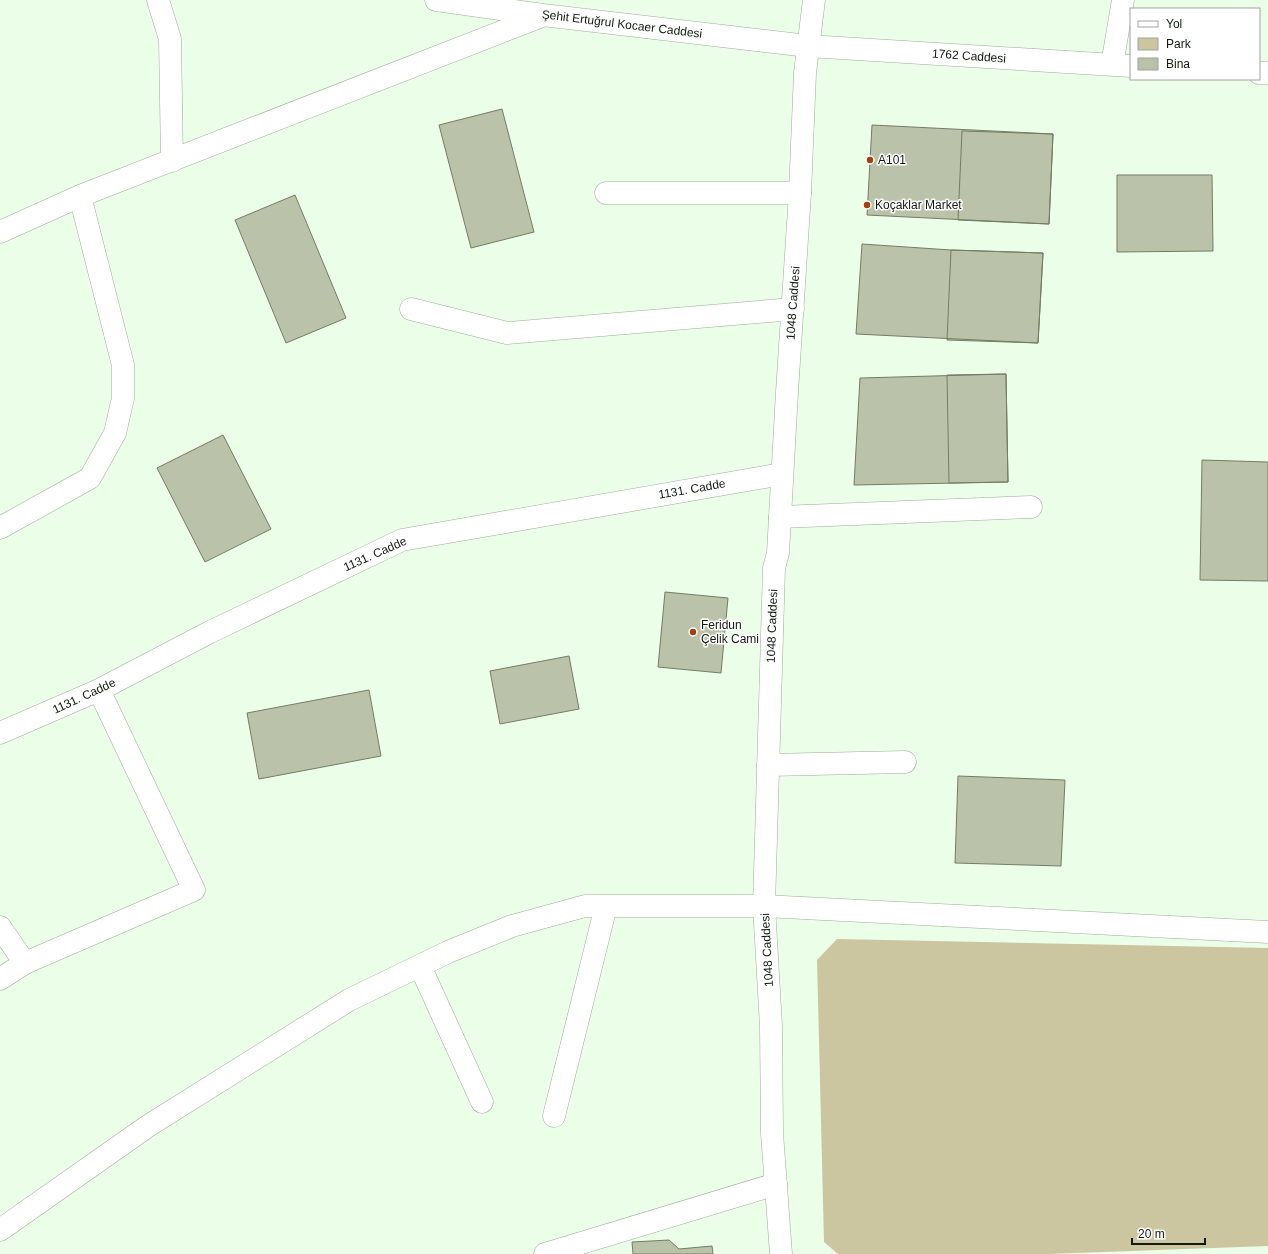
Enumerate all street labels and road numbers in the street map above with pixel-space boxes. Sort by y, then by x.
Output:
street label: Şehit Ertuğrul Kocaer Caddesi [541,7,703,41]
street label: 1762 Caddesi [932,46,1006,66]
street label: 1048 Caddesi [783,266,803,340]
street label: 1131. Cadde [657,476,727,502]
street label: 1131. Cadde [341,534,409,574]
street label: 1048 Caddesi [764,589,780,663]
street label: 1131. Cadde [50,675,118,717]
street label: 1048 Caddesi [758,913,776,987]

